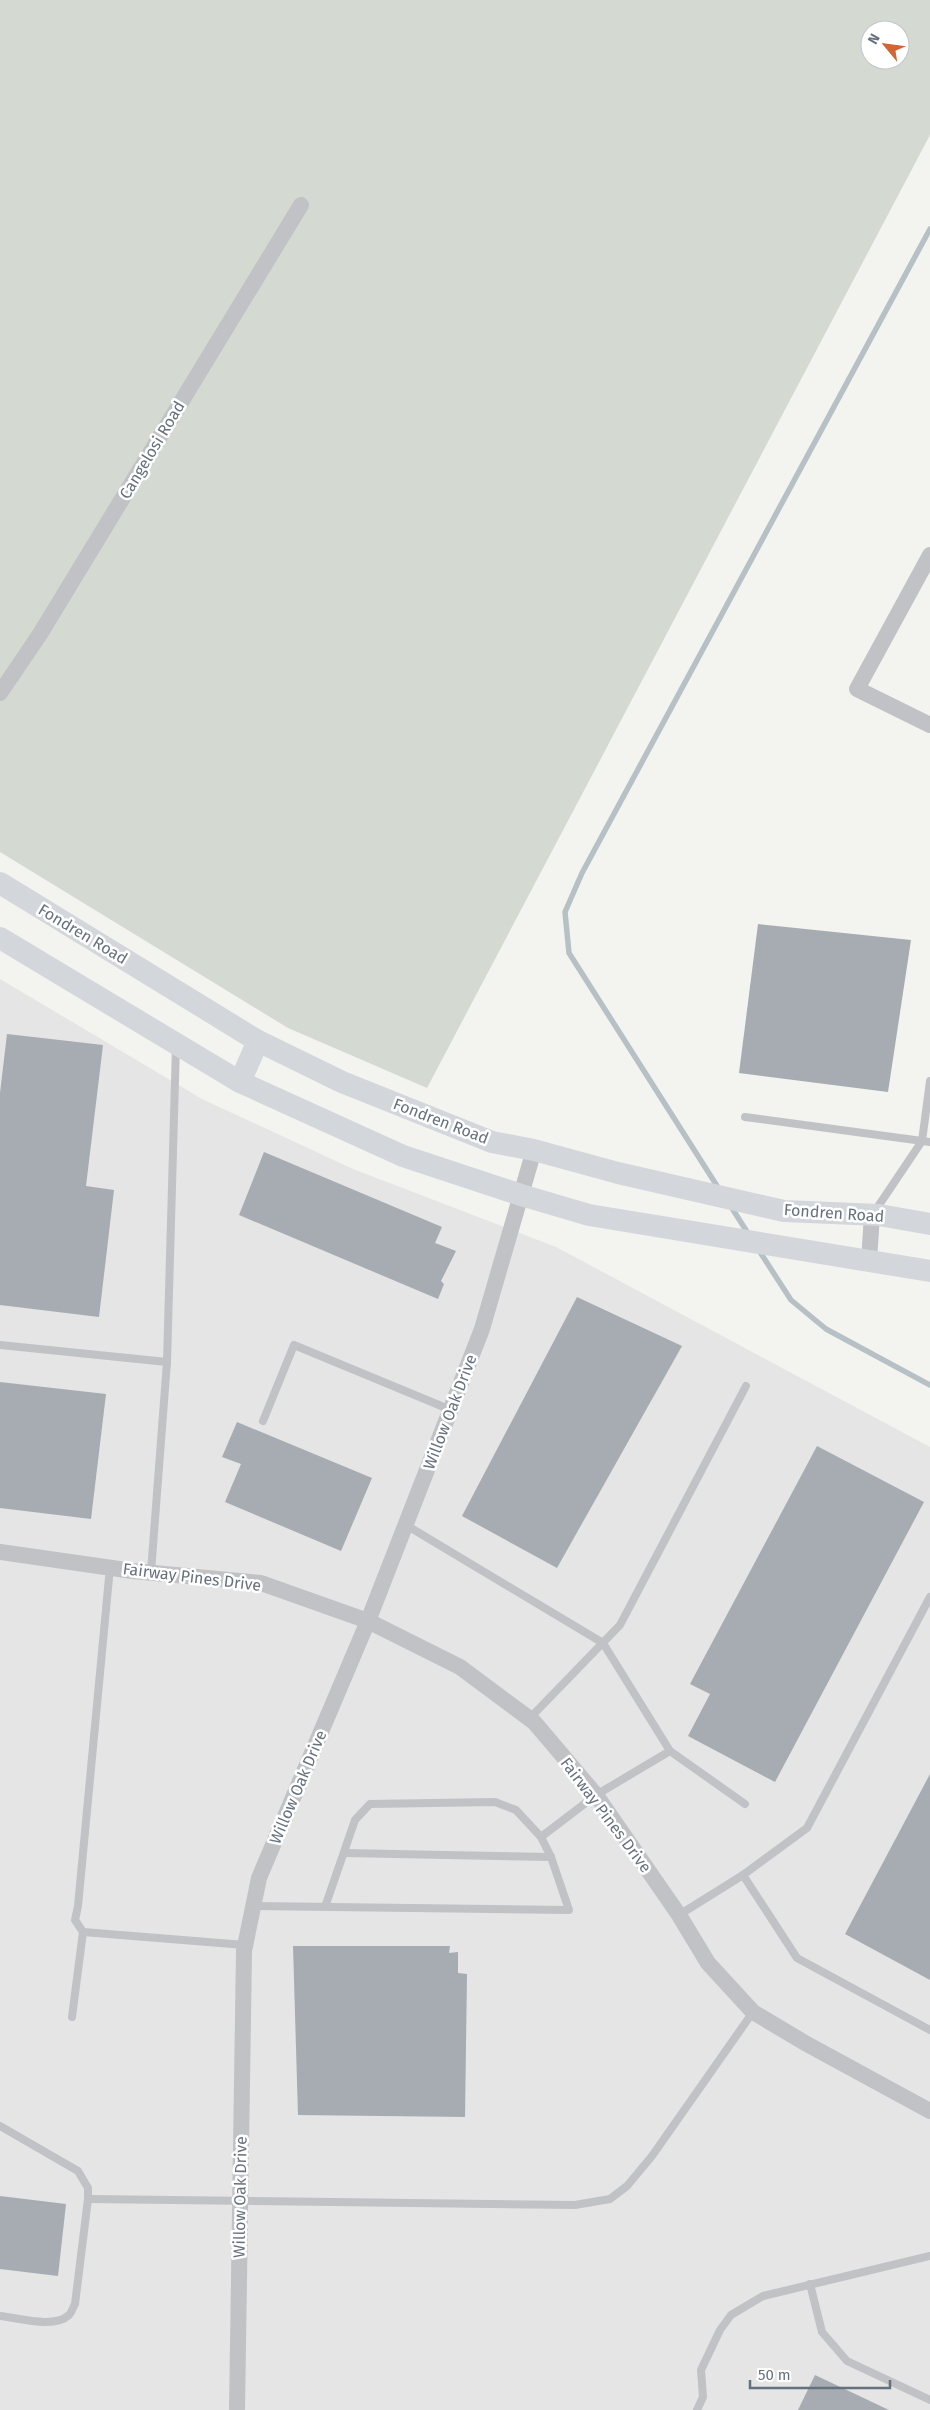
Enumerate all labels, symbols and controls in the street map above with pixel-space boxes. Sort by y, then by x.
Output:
north arrow [860,20,910,70]
text: N [864,31,884,47]
street label: Cangelosi Road [115,398,189,502]
street label: Fondren Road [35,900,131,968]
street label: Fondren Road [391,1094,491,1148]
street label: Fondren Road [783,1200,885,1226]
street label: Willow Oak Drive [419,1352,481,1472]
street label: Fairway Pines Drive [122,1559,262,1595]
street label: Willow Oak Drive [265,1727,331,1847]
street label: Fairway Pines Drive [557,1754,655,1876]
street label: Willow Oak Drive [229,2136,251,2258]
scale bar [750,2358,890,2390]
text: 50 m [758,2366,791,2384]

